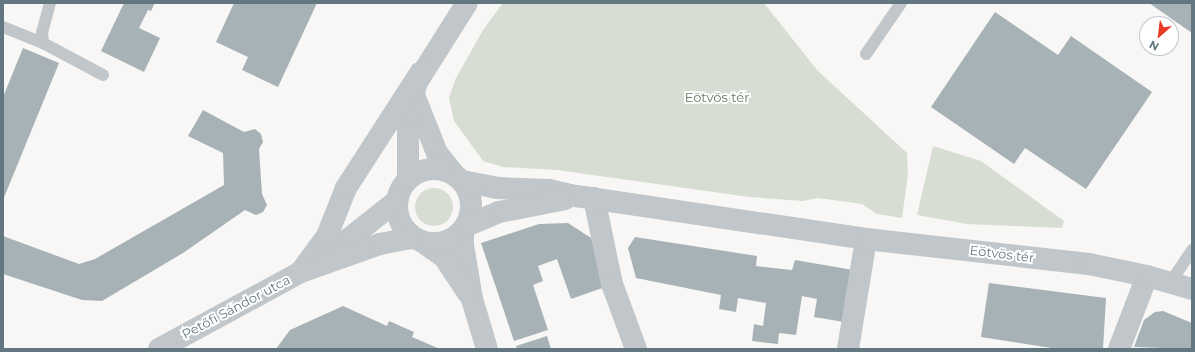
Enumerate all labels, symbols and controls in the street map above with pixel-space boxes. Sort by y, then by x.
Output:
north arrow [1139,16,1179,56]
text: N [1147,37,1161,54]
park label: Eötvös tér [685,89,749,105]
street label: Eötvös tér [969,242,1035,266]
street label: Petőfi Sándor utca [179,272,293,342]

